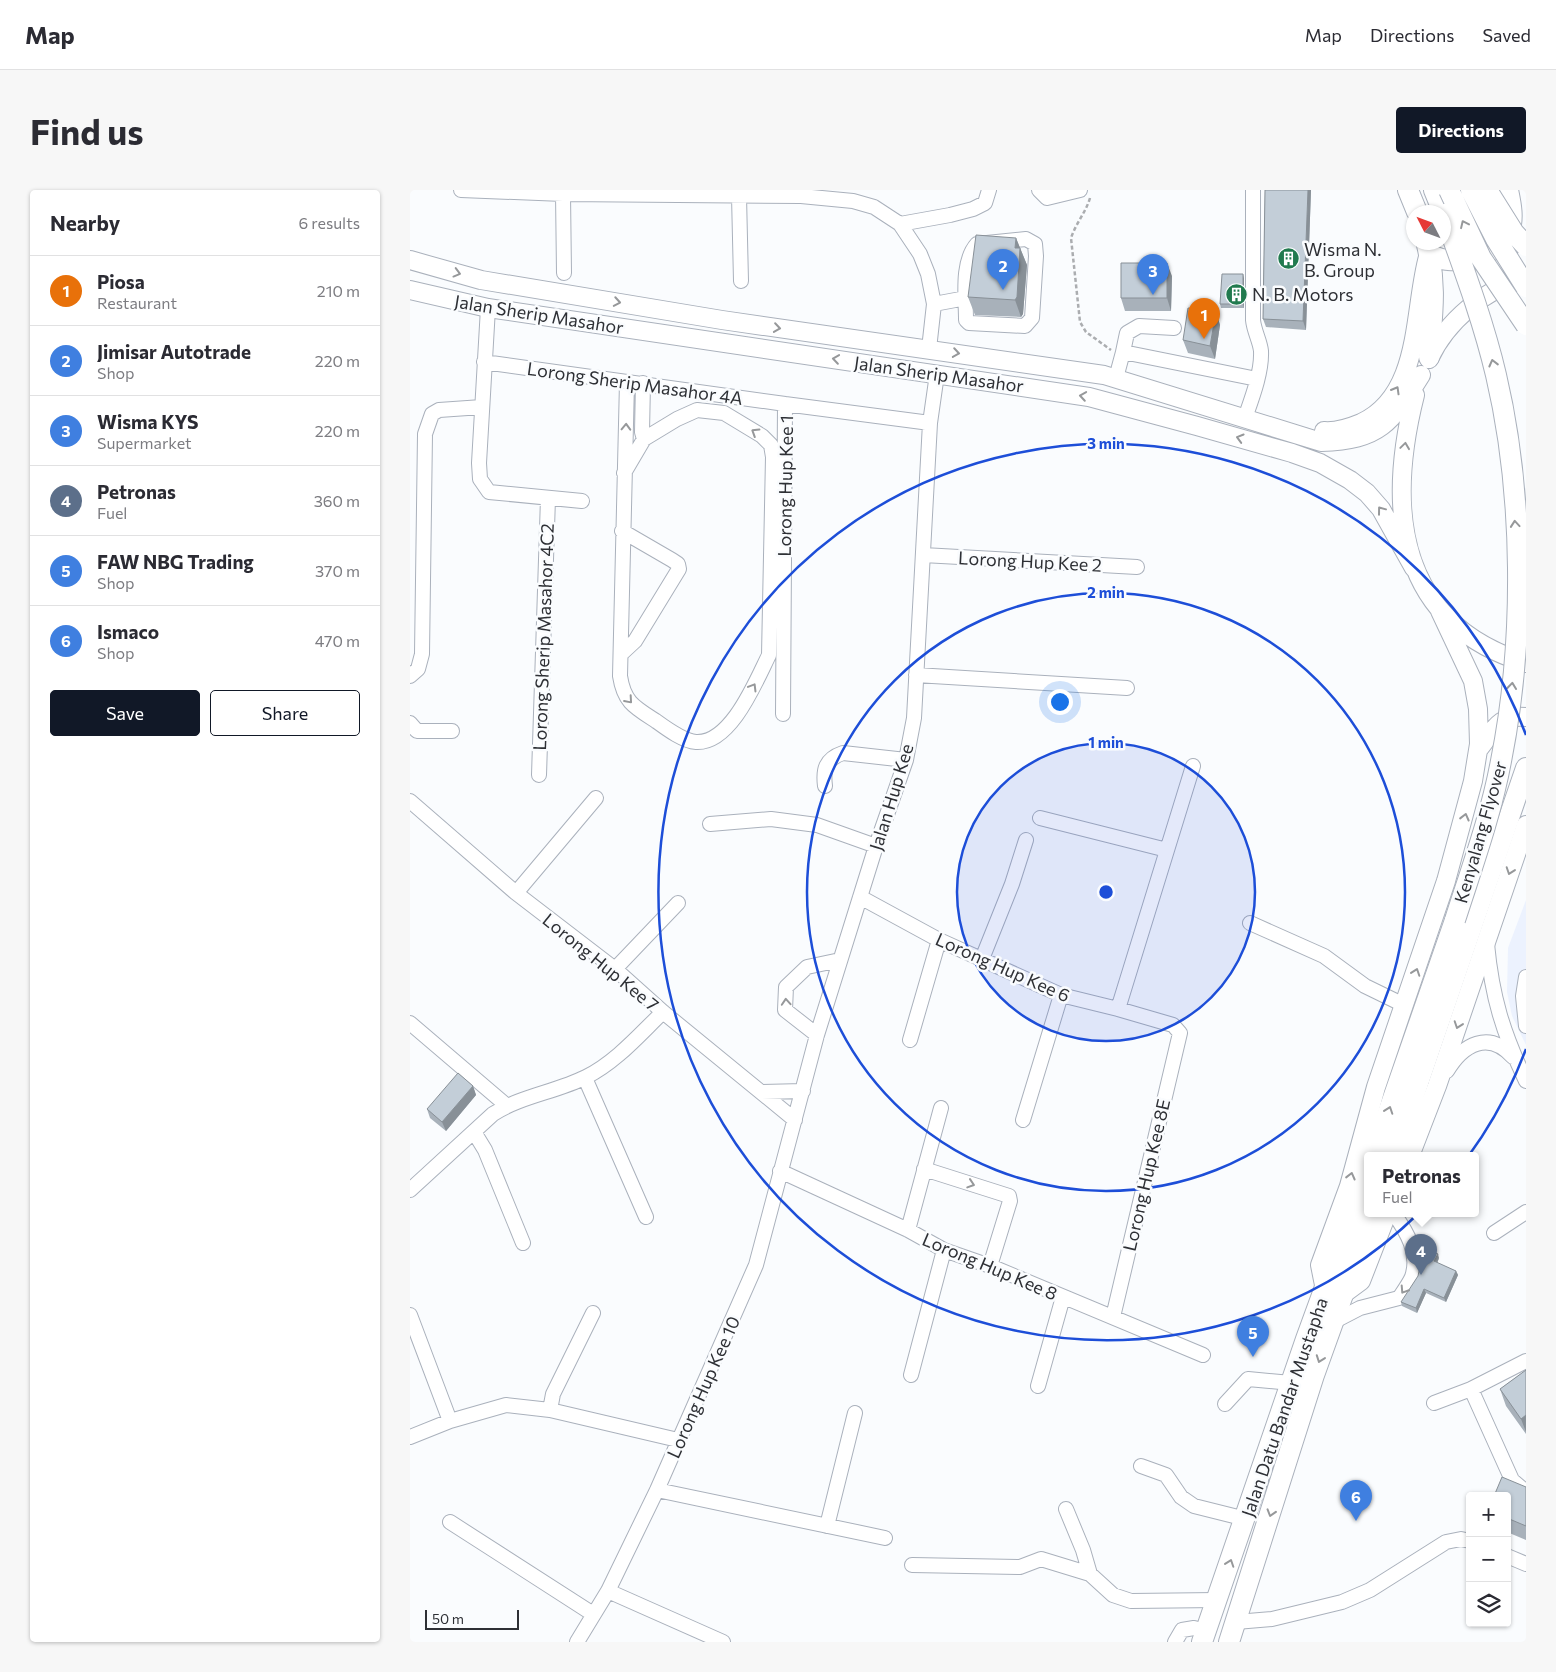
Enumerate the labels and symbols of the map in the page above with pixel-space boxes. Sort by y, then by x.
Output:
north arrow [1406,205,1451,250]
one-way arrow [1460,220,1470,229]
place label: Wisma N. B. Group [1304,238,1382,281]
building icon: Wisma N. B. Group [1276,247,1300,271]
pin: 2 [987,249,1019,290]
pin: 3 [1137,254,1169,295]
one-way arrow [453,267,461,278]
building icon: N. B. Motors [1224,282,1248,306]
place label: N. B. Motors [1252,283,1353,305]
street label: Jalan Sherip Masahor [453,290,625,338]
one-way arrow [612,297,621,307]
pin: 1 [1188,298,1220,339]
one-way arrow [773,322,782,332]
one-way arrow [951,347,960,357]
street label: Jalan Sherip Masahor [853,351,1025,397]
one-way arrow [831,354,839,365]
street label: Lorong Sherip Masahor 4A [526,357,744,409]
one-way arrow [1488,359,1499,368]
one-way arrow [1390,386,1400,395]
one-way arrow [1078,391,1086,402]
street label: Lorong Hup Kee 1 [773,415,797,557]
one-way arrow [620,423,631,431]
one-way arrow [751,428,760,438]
one-way arrow [1236,433,1244,443]
text: 3 min [1087,434,1125,452]
one-way arrow [1399,441,1409,450]
one-way arrow [1379,507,1387,516]
one-way arrow [1510,520,1521,528]
street label: Lorong Sherip Masahor 4C2 [528,523,558,751]
street label: Lorong Hup Kee 2 [958,546,1102,576]
text: 2 min [1087,583,1125,601]
one-way arrow [1506,682,1517,690]
one-way arrow [746,684,756,693]
your location [1047,689,1073,715]
one-way arrow [624,695,633,704]
text: 1 min [1088,733,1124,751]
street label: Jalan Hup Kee [864,741,918,853]
street label: Kenyalang Flyover [1449,758,1511,906]
one-way arrow [1459,812,1470,821]
one-way arrow [1506,866,1516,875]
centre of rings [1097,883,1115,901]
street label: Lorong Hup Kee 7 [538,908,664,1016]
street label: Lorong Hup Kee 6 [932,928,1074,1006]
one-way arrow [1410,968,1420,976]
one-way arrow [780,998,791,1006]
one-way arrow [1454,1020,1464,1029]
street label: Lorong Hup Kee 8E [1118,1097,1174,1253]
one-way arrow [1383,1107,1393,1115]
one-way arrow [1345,1172,1356,1181]
one-way arrow [966,1178,975,1188]
street label: Lorong Hup Kee 8 [919,1228,1061,1304]
pin: 4 [1405,1234,1437,1275]
one-way arrow [1401,1284,1410,1293]
street label: Jalan Datu Bandar Mustapha [1236,1295,1332,1519]
street label: Lorong Hup Kee 10 [662,1313,744,1461]
pin: 5 [1237,1316,1269,1357]
one-way arrow [1316,1354,1326,1362]
pin: 6 [1340,1480,1372,1521]
one-way arrow [1267,1509,1277,1517]
one-way arrow [1224,1559,1234,1568]
scale bar [425,1607,519,1630]

